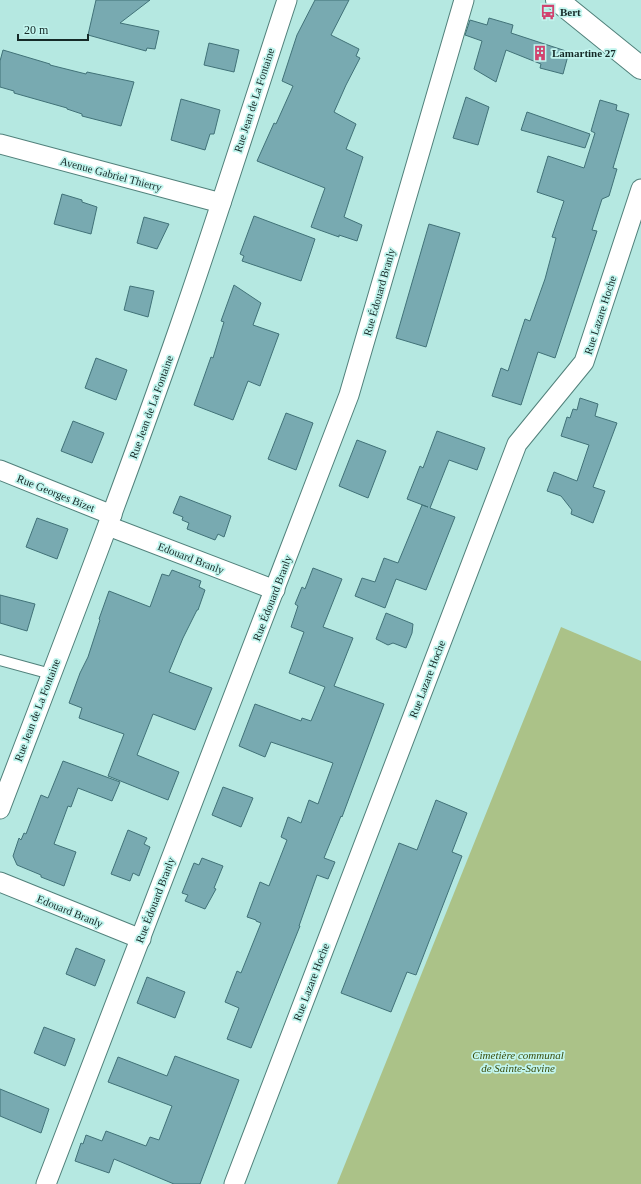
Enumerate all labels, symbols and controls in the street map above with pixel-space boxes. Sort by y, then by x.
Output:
bus stop icon: Bert [539,3,557,21]
place label: Bert [560,6,581,18]
scale bar [18,16,88,42]
text: 20 m [24,23,49,37]
building icon: Lamartine 27 [531,44,549,62]
street label: Rue Jean de La Fontaine [231,46,277,154]
place label: Lamartine 27 [552,47,616,59]
street label: Avenue Gabriel Thierry [59,155,164,193]
street label: Rue Édouard Branly [361,246,397,337]
street label: Rue Lazare Hoche [582,274,618,356]
street label: Rue Jean de La Fontaine [127,354,175,460]
street label: Rue Georges Bizet [15,472,97,514]
street label: Edouard Branly [156,540,226,576]
street label: Rue Édouard Branly [250,553,294,642]
street label: Rue Lazare Hoche [407,639,447,719]
street label: Rue Jean de La Fontaine [12,657,62,763]
street label: Rue Édouard Branly [133,855,177,944]
street label: Edouard Branly [35,892,105,930]
street label: Rue Lazare Hoche [291,942,331,1022]
park label: Cimetière communal de Sainte-Savine [472,1049,564,1074]

